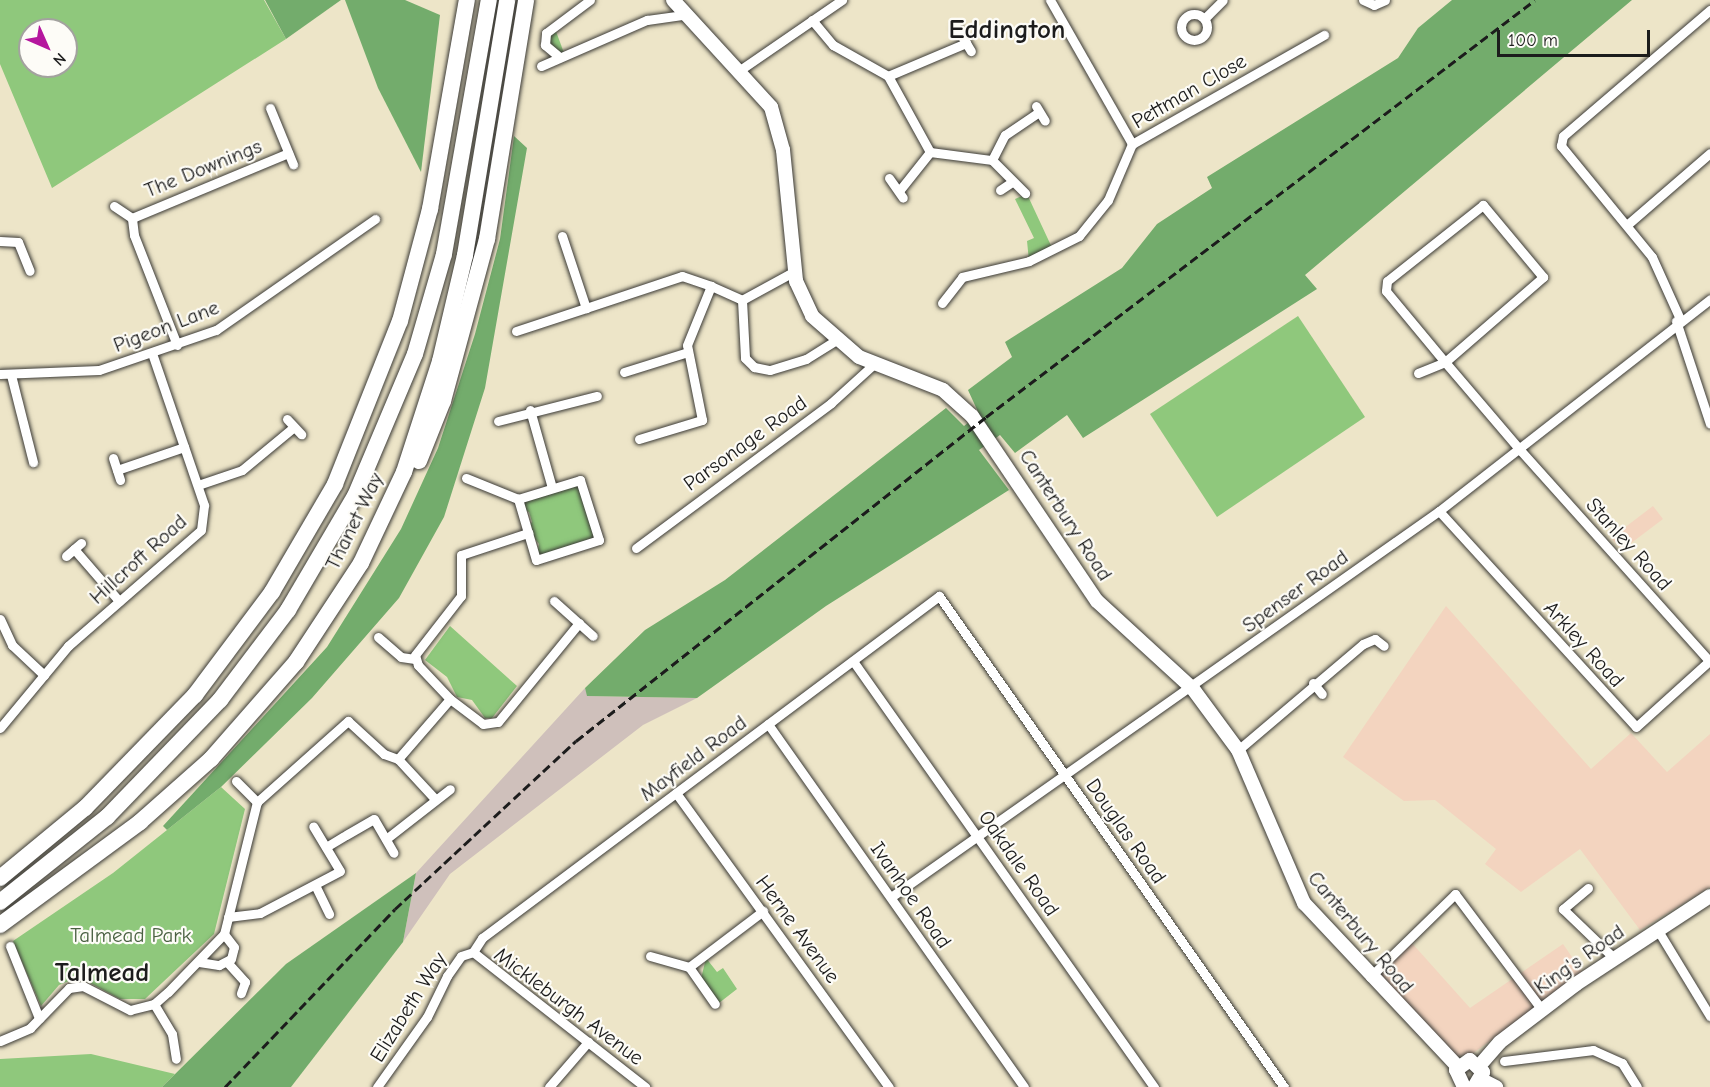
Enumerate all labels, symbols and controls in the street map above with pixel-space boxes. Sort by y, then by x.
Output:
district label: Eddington [948,14,1066,46]
north arrow [18,18,78,78]
scale bar [1500,18,1653,56]
text: 100 m [1508,30,1558,51]
street label: Pettman Close [1127,48,1251,134]
text: N [49,49,69,69]
street label: The Downings [141,133,265,203]
street label: Pigeon Lane [110,294,222,358]
street label: Parsonage Road [678,390,812,496]
street label: Canterbury Road [1014,445,1118,585]
street label: Thanet Way [320,468,388,574]
street label: Stanley Road [1581,492,1677,596]
street label: Hillcroft Road [84,509,192,609]
street label: Spenser Road [1237,544,1353,638]
street label: Arkley Road [1539,596,1629,692]
street label: Mayfield Road [635,710,751,806]
street label: Douglas Road [1080,774,1172,888]
street label: Oakdale Road [973,805,1065,921]
street label: Ivanhoe Road [865,837,957,953]
street label: Canterbury Road [1303,866,1419,998]
street label: Herne Avenue [750,870,846,988]
street label: King's Road [1529,919,1629,999]
park label: Talmead Park [70,922,192,948]
street label: Mickleburgh Avenue [489,942,649,1070]
street label: Elizabeth Way [364,948,452,1066]
district label: Talmead [55,957,149,989]

